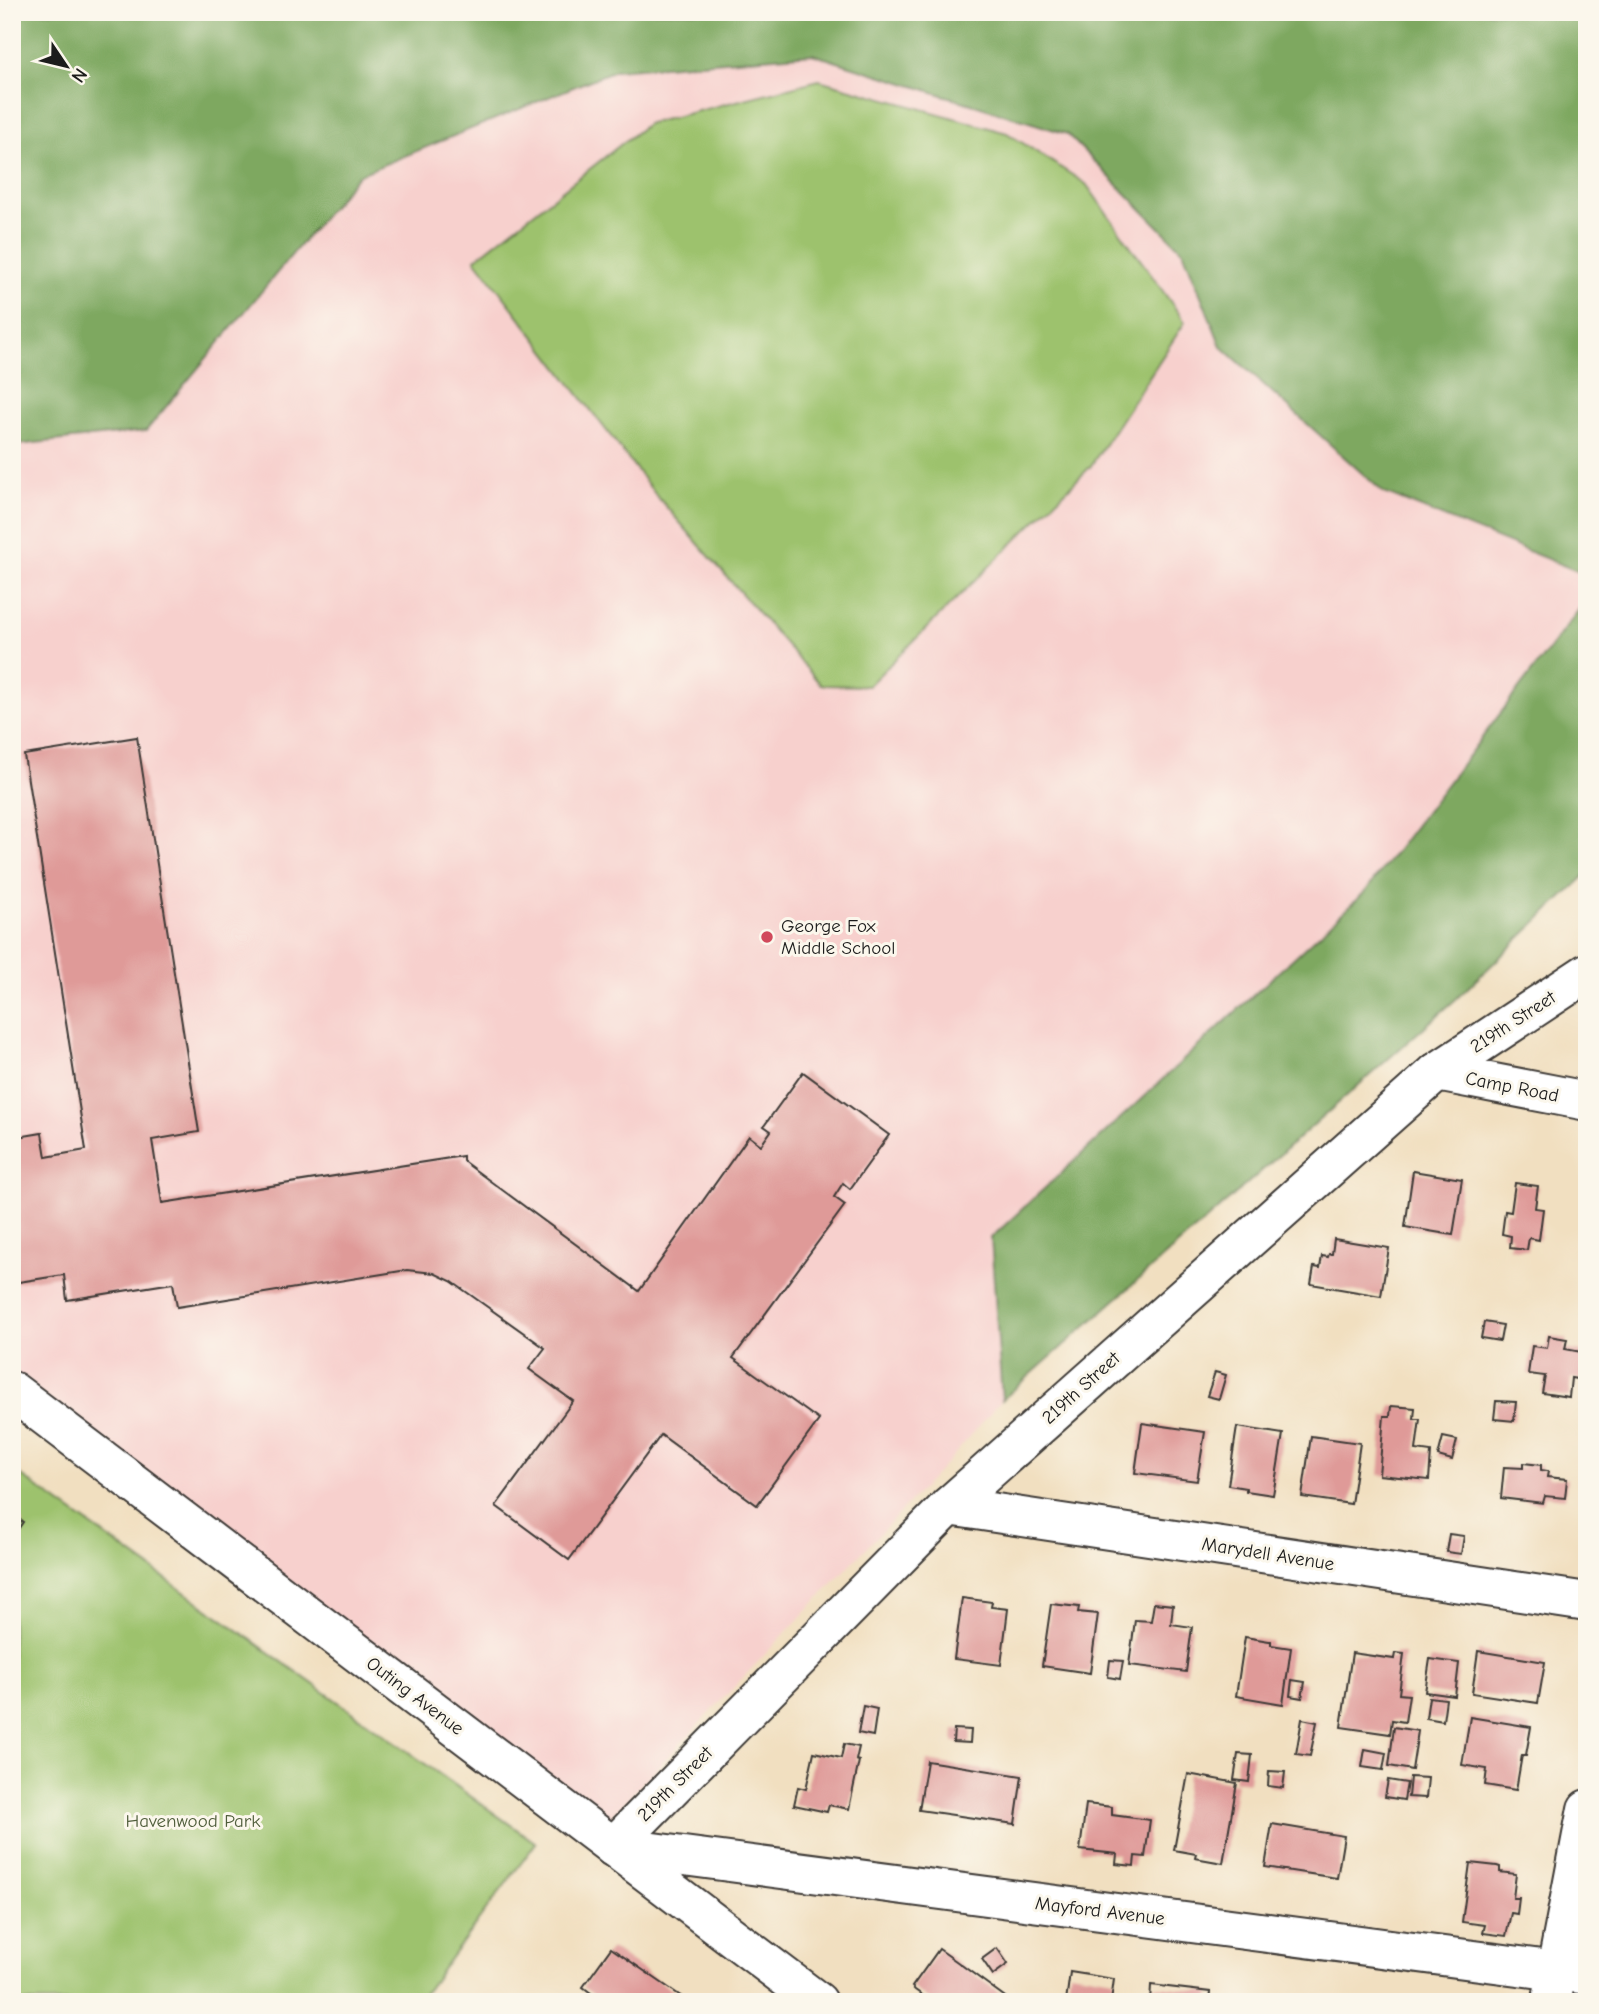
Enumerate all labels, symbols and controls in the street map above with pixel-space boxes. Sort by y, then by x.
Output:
north arrow [32,32,102,102]
text: N [67,64,92,87]
place label: George Fox Middle School [781,915,896,959]
marker: George Fox Middle School [759,929,775,945]
street label: 219th Street [1466,986,1560,1058]
street label: Camp Road [1463,1067,1561,1107]
street label: 219th Street [1038,1347,1125,1429]
street label: Marydell Avenue [1200,1533,1336,1575]
street label: Outing Avenue [362,1652,468,1740]
street label: 219th Street [633,1741,718,1826]
park label: Havenwood Park [125,1810,261,1832]
street label: Mayford Avenue [1034,1892,1166,1930]

